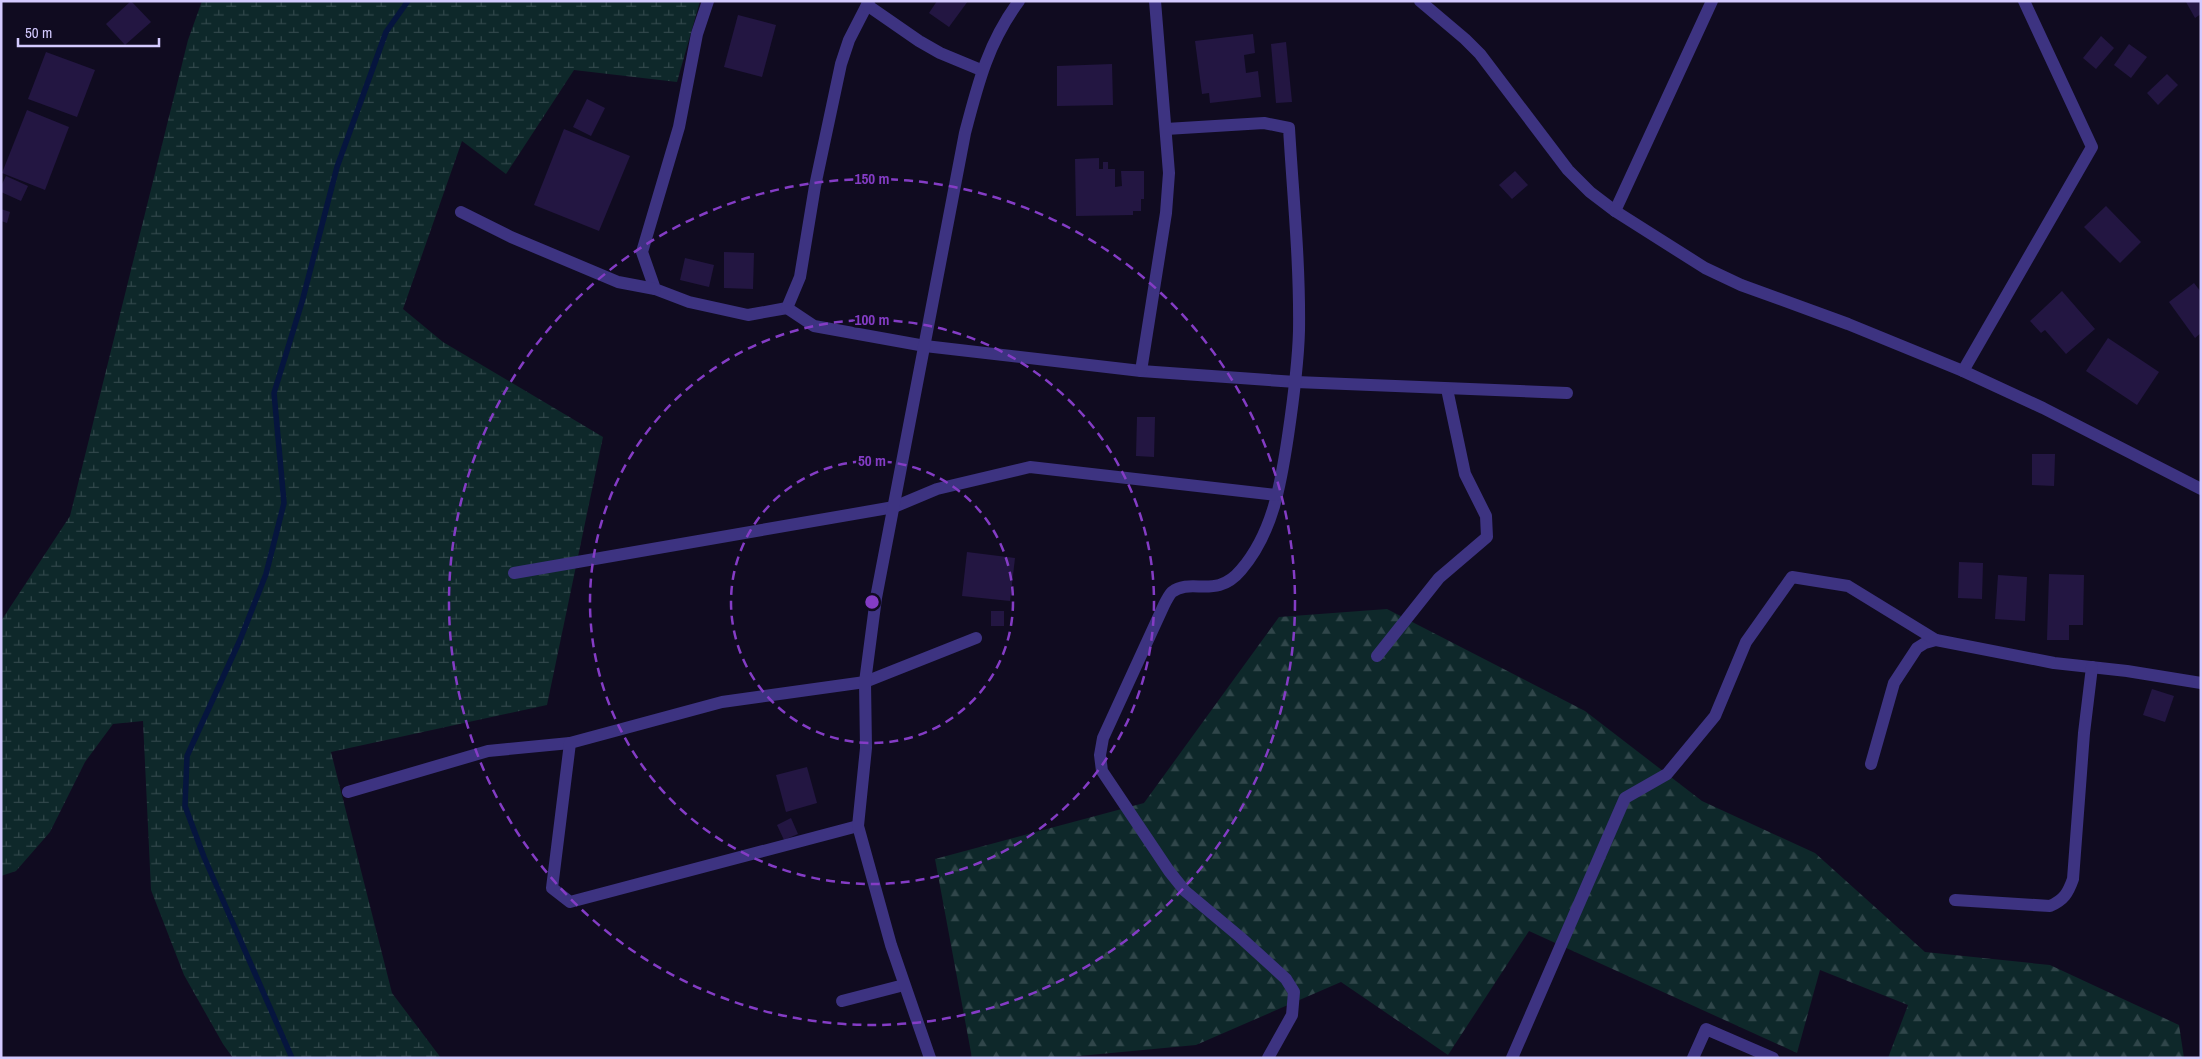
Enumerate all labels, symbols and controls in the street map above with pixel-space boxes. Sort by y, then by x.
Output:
scale bar [18,15,159,47]
text: 50 m [25,22,52,43]
text: 150 m [855,168,889,189]
text: 100 m [855,309,889,330]
text: 50 m [858,450,886,471]
centre of rings [863,593,881,611]

